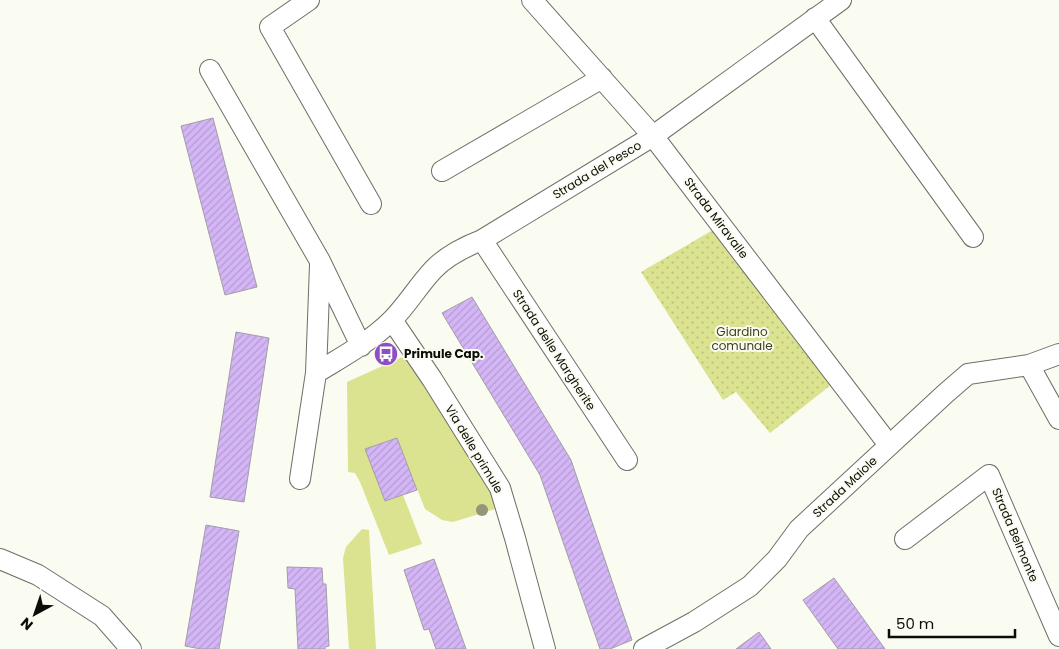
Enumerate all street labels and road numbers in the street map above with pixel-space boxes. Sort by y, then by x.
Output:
street label: Strada del Pesco [549,136,645,203]
street label: Strada Miravalle [680,174,753,262]
street label: Strada delle Margherite [509,286,600,413]
street label: Via delle primule [441,401,508,496]
street label: Strada Maiole [809,452,881,521]
street label: Strada Belmonte [988,485,1043,584]

